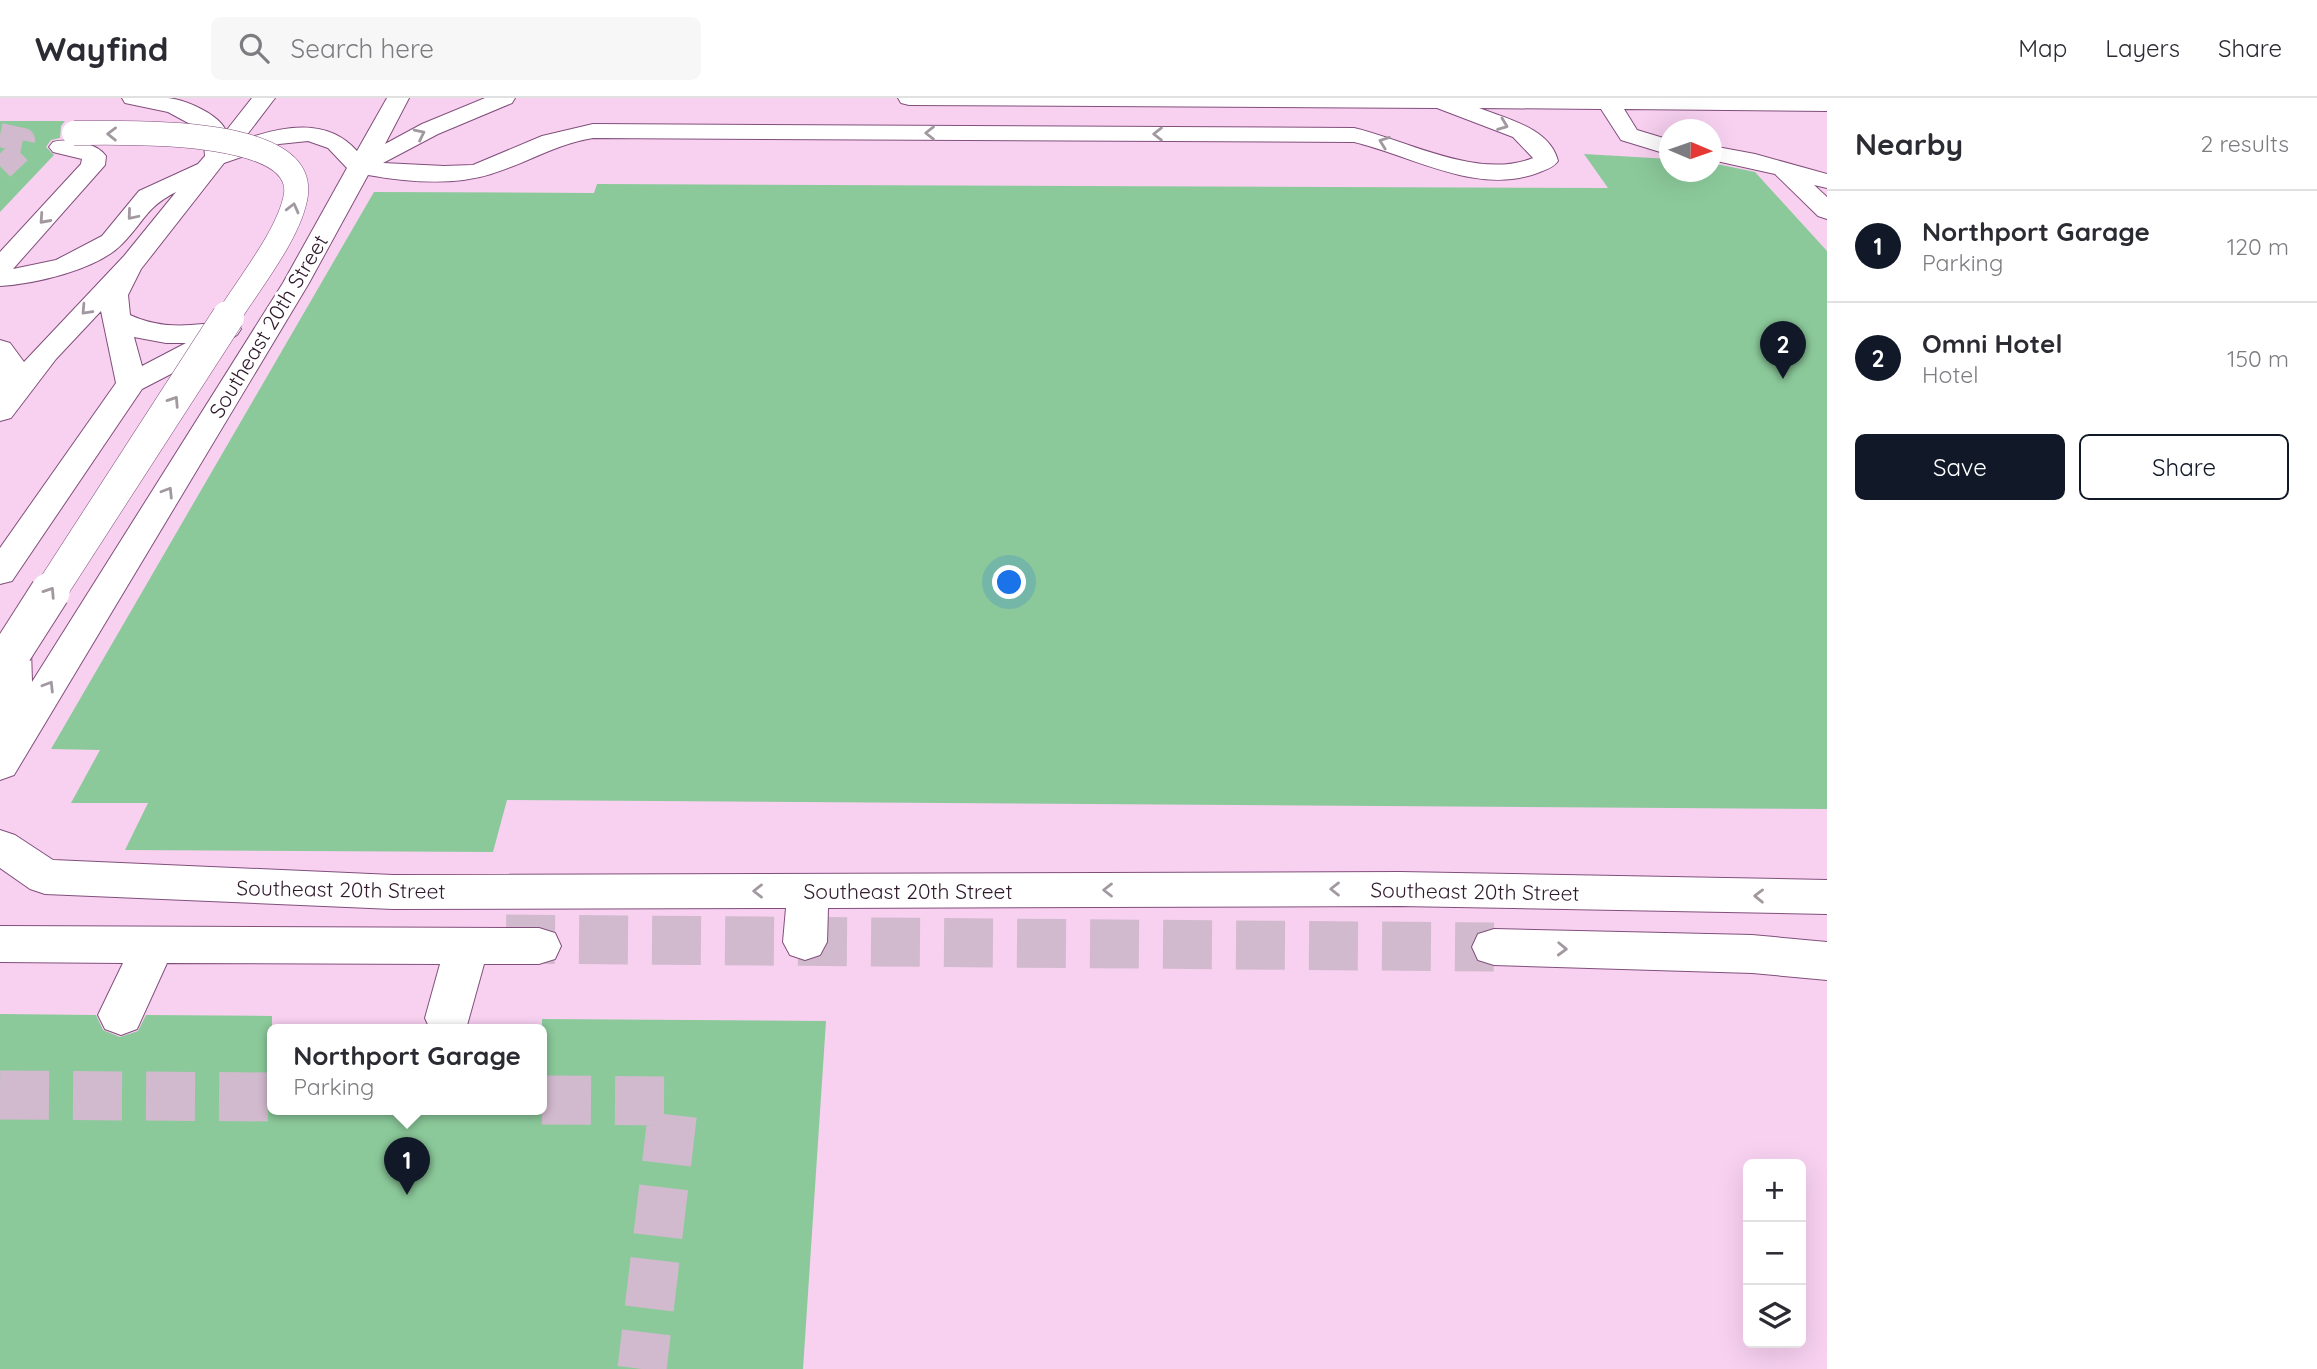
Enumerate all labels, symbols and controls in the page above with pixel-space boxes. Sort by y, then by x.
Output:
search box [211,17,701,80]
text: Wayfind [35,28,169,69]
icon: search [235,29,273,67]
text: Search here [291,32,434,65]
text: Map [2018,33,2067,63]
text: Layers [2105,33,2180,63]
text: Share [2218,33,2282,63]
one-way arrow [1497,117,1509,131]
north arrow [1659,119,1722,182]
one-way arrow [924,125,935,141]
text: Nearby [1855,125,1963,163]
one-way arrow [106,126,117,141]
one-way arrow [1152,126,1162,142]
one-way arrow [413,129,426,142]
text: 2 results [2200,129,2289,158]
one-way arrow [1379,136,1391,150]
one-way arrow [285,202,299,214]
one-way arrow [128,207,140,220]
one-way arrow [40,211,52,224]
text: Northport Garage [1922,215,2150,248]
street label: Southeast 20th Street [203,230,333,422]
text: 1 [1874,232,1882,261]
text: 120 m [2227,232,2289,261]
text: Parking [1922,248,2003,277]
one-way arrow [81,302,94,315]
pin: 2 [1760,321,1806,379]
text: Omni Hotel [1922,327,2062,360]
text: 2 [1871,344,1885,373]
text: 150 m [2227,344,2289,373]
text: Hotel [1922,360,1978,389]
one-way arrow [165,396,178,409]
button: Save [1855,434,2065,500]
button: Share [2079,434,2289,500]
one-way arrow [159,486,172,499]
your location [992,565,1026,599]
one-way arrow [42,587,55,600]
one-way arrow [40,680,53,693]
street label: Southeast 20th Street [236,874,446,904]
street label: Southeast 20th Street [1370,876,1580,906]
street label: Southeast 20th Street [803,878,1013,904]
one-way arrow [1330,881,1340,897]
one-way arrow [1102,882,1113,898]
one-way arrow [752,883,763,899]
one-way arrow [1753,888,1764,904]
one-way arrow [1557,941,1568,956]
popup [267,1024,547,1115]
text: Northport Garage [293,1039,521,1072]
text: Parking [293,1072,374,1101]
pin: 1 [384,1137,430,1195]
map controls [1743,1159,1806,1348]
button: + [1743,1159,1806,1222]
button: − [1743,1222,1806,1285]
button: layers [1743,1285,1806,1348]

